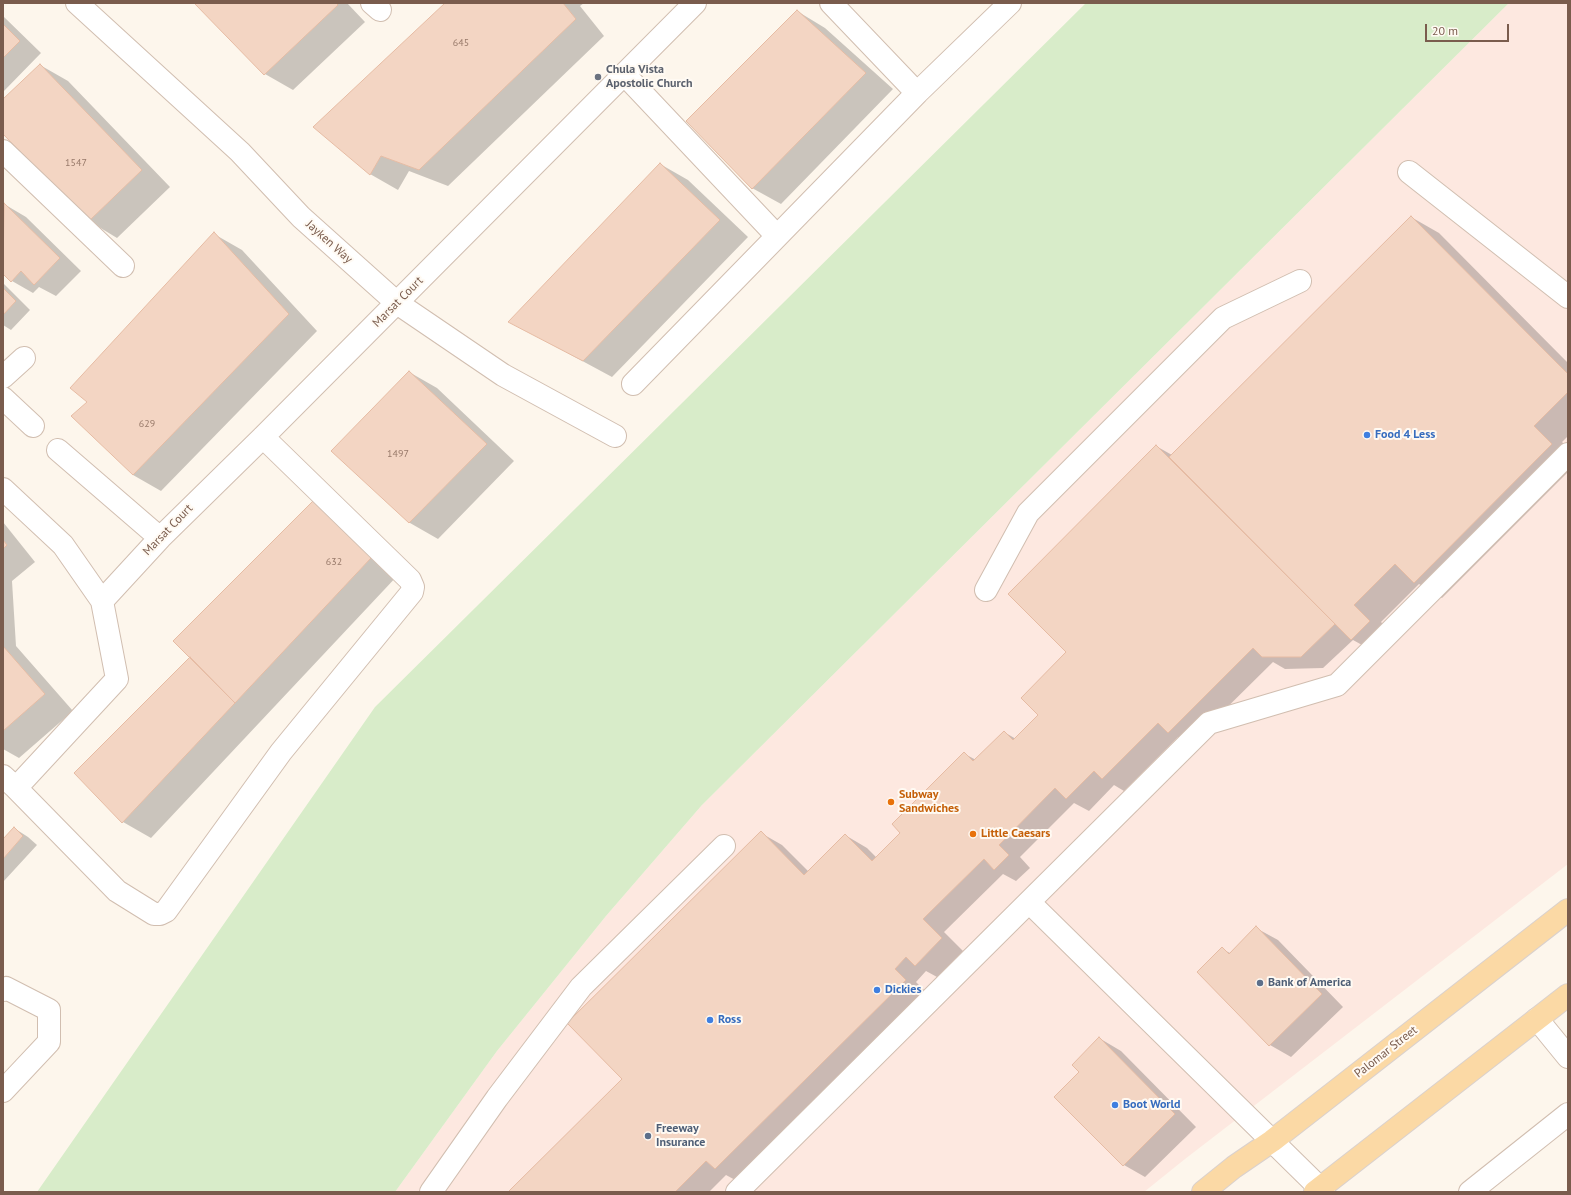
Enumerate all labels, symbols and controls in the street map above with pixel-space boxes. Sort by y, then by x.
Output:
scale bar [1427,16,1511,42]
text: 20 m [1432,23,1458,38]
house number: 645 [453,37,469,49]
place label: Chula Vista Apostolic Church [606,63,692,91]
marker: Chula Vista Apostolic Church [593,72,603,82]
house number: 1547 [65,157,87,169]
street label: Jayken Way [303,217,355,267]
street label: Marsat Court [370,274,426,330]
house number: 629 [139,418,155,430]
place label: Food 4 Less [1375,428,1435,442]
marker: Food 4 Less [1362,430,1372,440]
house number: 1497 [387,448,409,460]
street label: Marsat Court [140,501,196,559]
house number: 632 [326,556,342,568]
place label: Subway Sandwiches [899,788,959,816]
marker: Subway Sandwiches [886,797,896,807]
place label: Little Caesars [981,827,1050,841]
marker: Little Caesars [968,829,978,839]
place label: Bank of America [1268,976,1351,990]
marker: Bank of America [1255,978,1265,988]
place label: Dickies [885,983,921,997]
marker: Dickies [872,985,882,995]
place label: Ross [718,1013,741,1027]
marker: Ross [705,1015,715,1025]
street label: Palomar Street [1352,1023,1420,1081]
place label: Boot World [1123,1098,1181,1112]
marker: Boot World [1110,1100,1120,1110]
place label: Freeway Insurance [656,1122,705,1150]
marker: Freeway Insurance [643,1131,653,1141]

